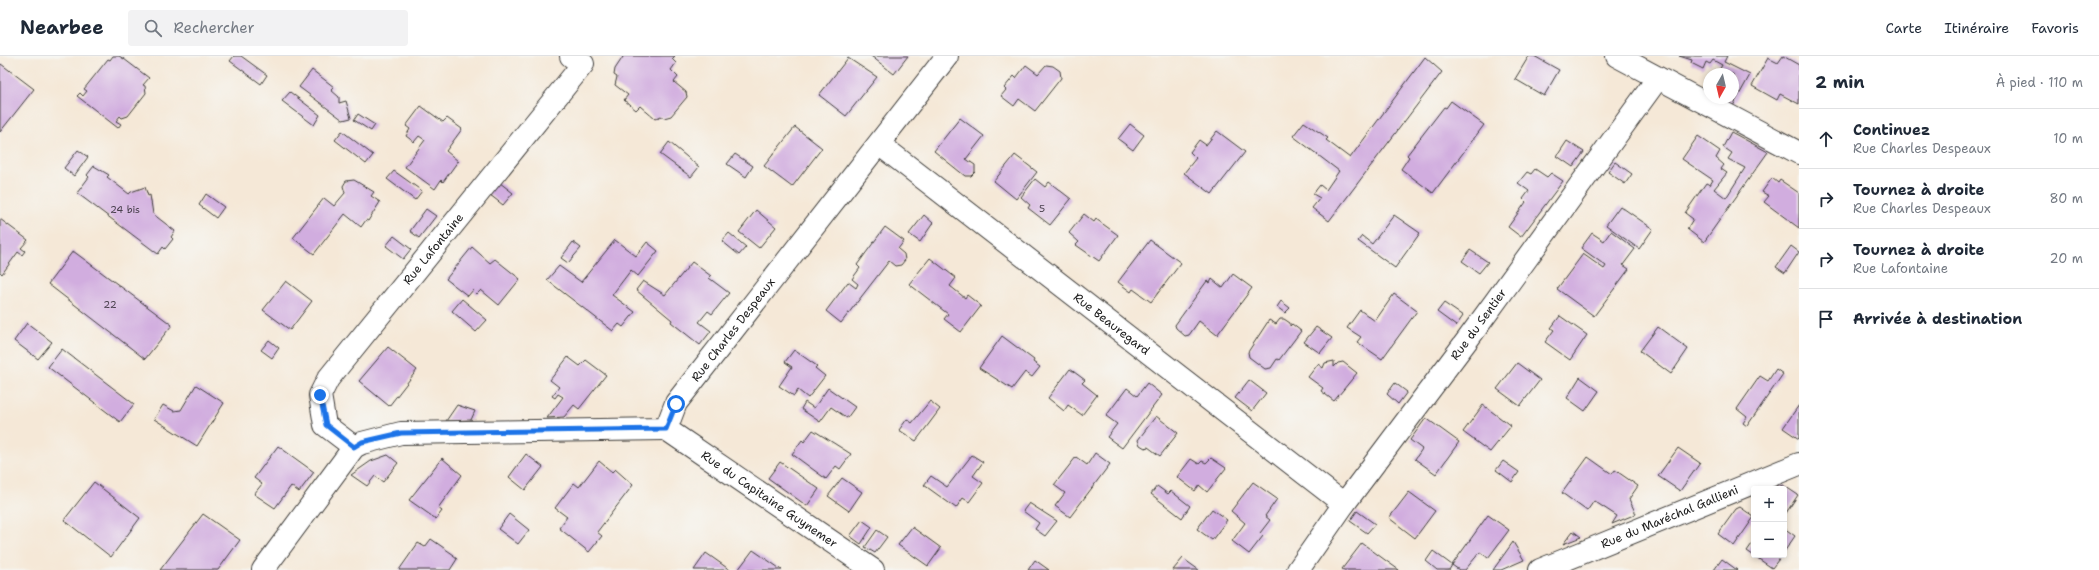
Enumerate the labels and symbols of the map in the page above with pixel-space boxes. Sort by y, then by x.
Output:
north arrow [1703,68,1739,104]
house number: 5 [1039,202,1045,215]
house number: 24 bis [110,203,140,216]
street label: Rue Lafontaine [399,210,467,288]
street label: Rue Charles Despeaux [688,275,779,385]
street label: Rue du Sentier [1447,285,1510,363]
street label: Rue Beauregard [1070,289,1153,359]
house number: 22 [103,298,117,311]
route end [311,386,329,404]
route start [667,395,685,413]
street label: Rue du Capitaine Guynemer [698,447,841,552]
street label: Rue du Maréchal Gallieni [1598,482,1741,552]

